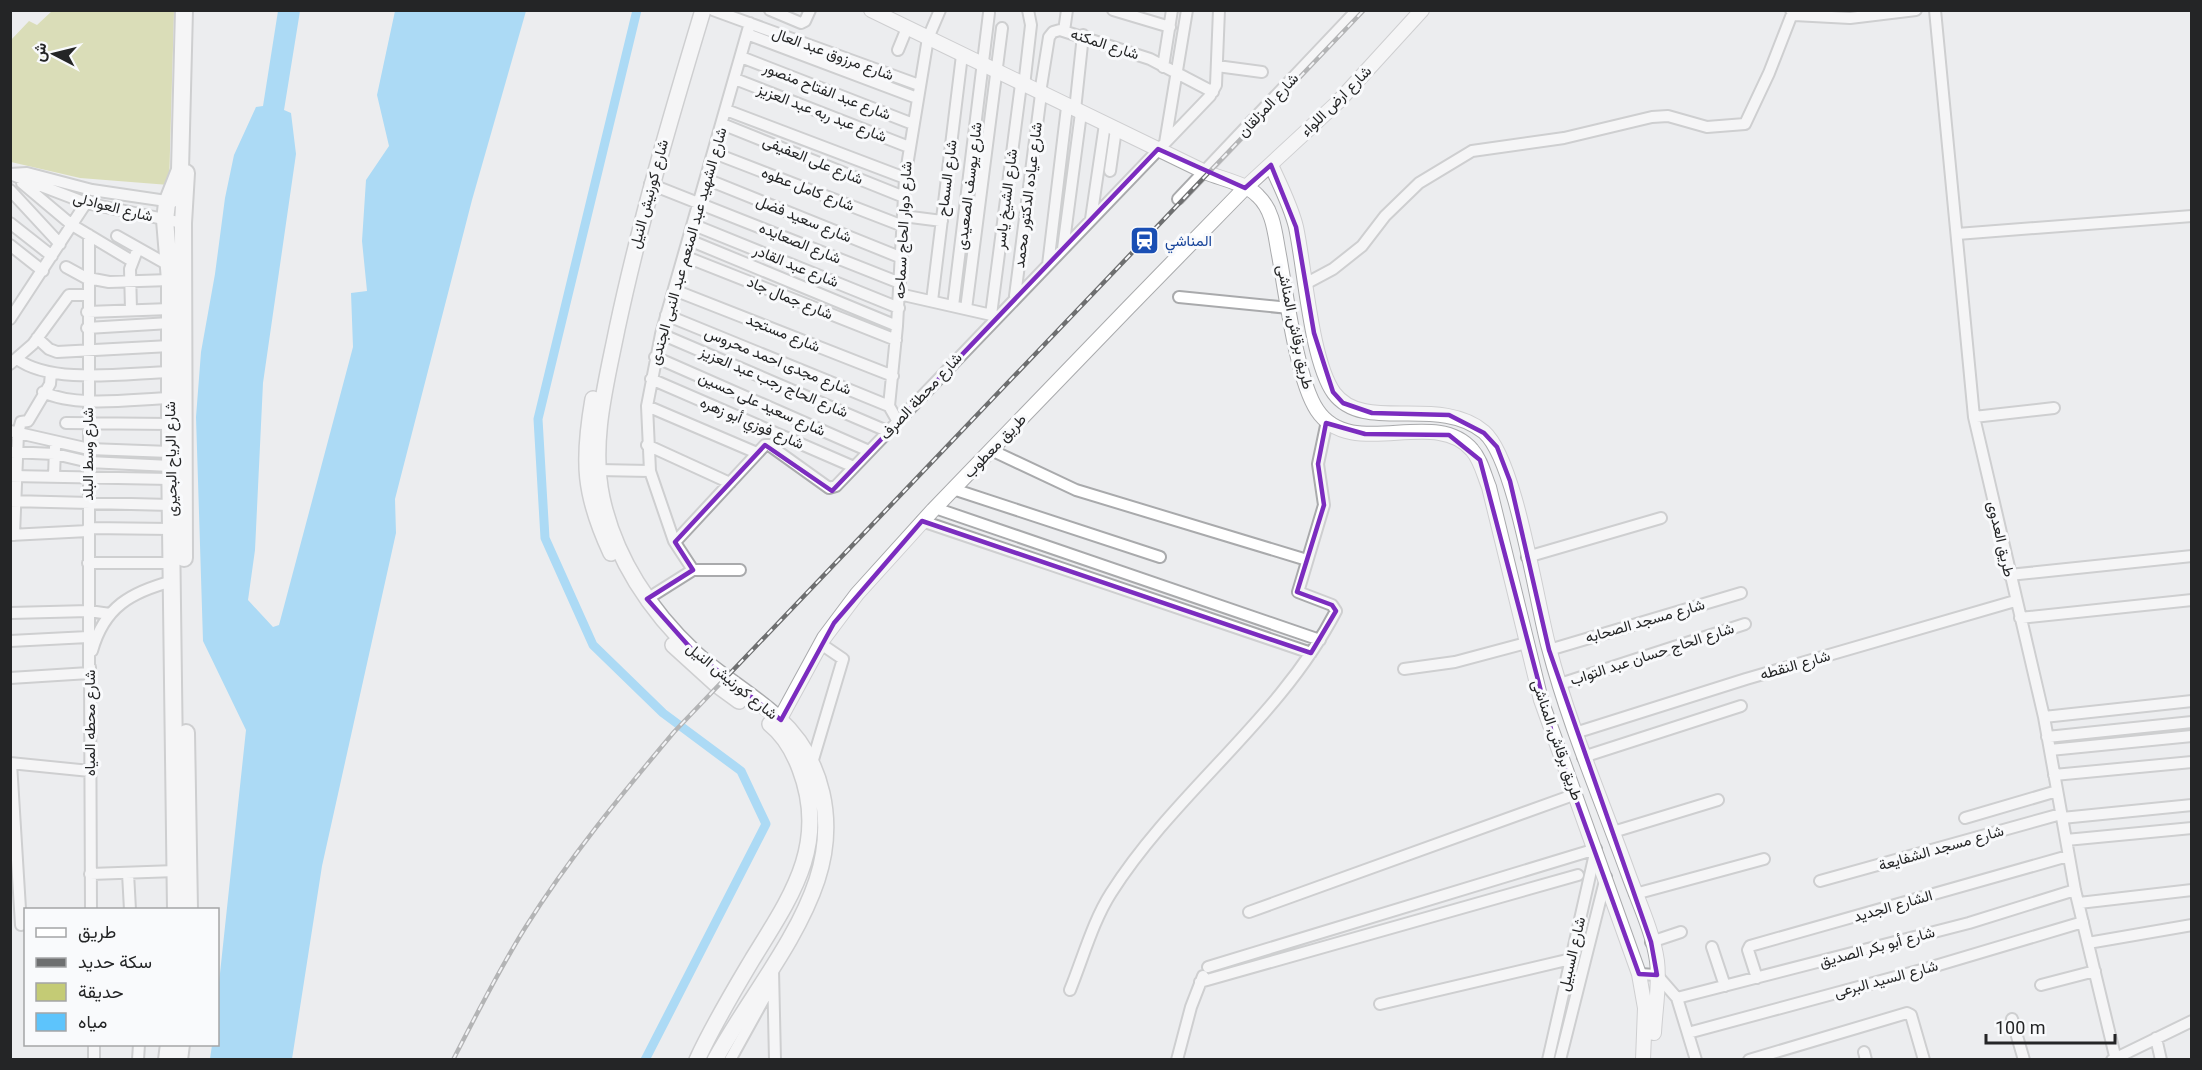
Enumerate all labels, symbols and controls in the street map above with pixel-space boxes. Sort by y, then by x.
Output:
north arrow [24,24,84,84]
street label: شارع مرزوق عبد العال [769,24,896,86]
street label: شارع المكنه [1068,25,1142,65]
text: ش [29,42,50,63]
street label: شارع عبد الفتاح منصور [759,58,893,126]
street label: شارع ارض اللواء [1297,62,1377,142]
street label: شارع المزلقان [1234,69,1304,142]
street label: شارع عبد ربه عبد العزيز [753,80,889,148]
street label: شارع يوسف الصعيدى [952,121,988,251]
street label: شارع عياده الدكتور محمد [1010,121,1048,269]
street label: شارع الشهيد عبد المنعم عبد النبى الجندى [645,125,733,367]
street label: شارع على العفيفى [760,132,866,190]
street label: شارع كورنيش النيل [626,137,674,251]
street label: شارع السماح [933,139,963,218]
street label: شارع الشيخ ياسر [991,148,1023,251]
street label: شارع دوار الحاج سماحه [890,160,918,299]
street label: شارع كامل عطوه [758,163,857,217]
street label: شارع العوادلى [71,188,155,228]
street label: شارع سعيد فضل [753,192,854,248]
street label: شارع الصعايده [756,218,844,270]
station icon: المناشي [1128,225,1160,257]
place label: المناشي [1165,232,1212,254]
street label: شارع عبد القادر [749,240,841,293]
street label: طريق برقاش, المناشى [1272,263,1317,391]
street label: شارع جمال جاد [744,273,836,325]
street label: شارع مستجد [743,310,823,358]
street label: شارع مجدى احمد محروس [701,323,854,401]
street label: شارع الحاج رجب عبد العزيز [696,342,851,423]
street label: شارع محطة الصرف [876,349,967,445]
street label: شارع سعيد على حسين [695,368,828,442]
street label: شارع فوزي أبو زهره [696,393,807,457]
street label: شارع الرياح البحيرى [161,401,183,517]
street label: شارع وسط البلد [79,407,99,501]
street label: طريق معطوب [960,410,1031,482]
street label: طريق العدوى [1983,499,2018,579]
street label: شارع مسجد الصحابه [1583,595,1708,649]
street label: شارع الحاج حسان عبد التواب [1568,619,1737,691]
street label: شارع كورنيش النيل [681,639,781,725]
street label: شارع النقطه [1758,646,1833,686]
street label: شارع محطه المياه [81,670,101,776]
street label: طريق برقاش, المناشى [1527,677,1586,803]
street label: شارع مسجد الشفايعة [1876,821,2006,876]
street label: الشارع الجديد [1851,886,1935,928]
legend [24,908,219,1046]
street label: شارع السبيل [1555,915,1591,993]
text: طريق [78,921,116,943]
street label: شارع أبو بكر الصديق [1817,923,1937,973]
text: سكة حديد [78,951,152,972]
street label: شارع السيد البرعى [1832,956,1941,1003]
text: حديقة [78,981,124,1002]
scale bar [1986,1007,2115,1045]
text: مياه [78,1011,107,1032]
text: 100 m [1995,1017,2046,1038]

